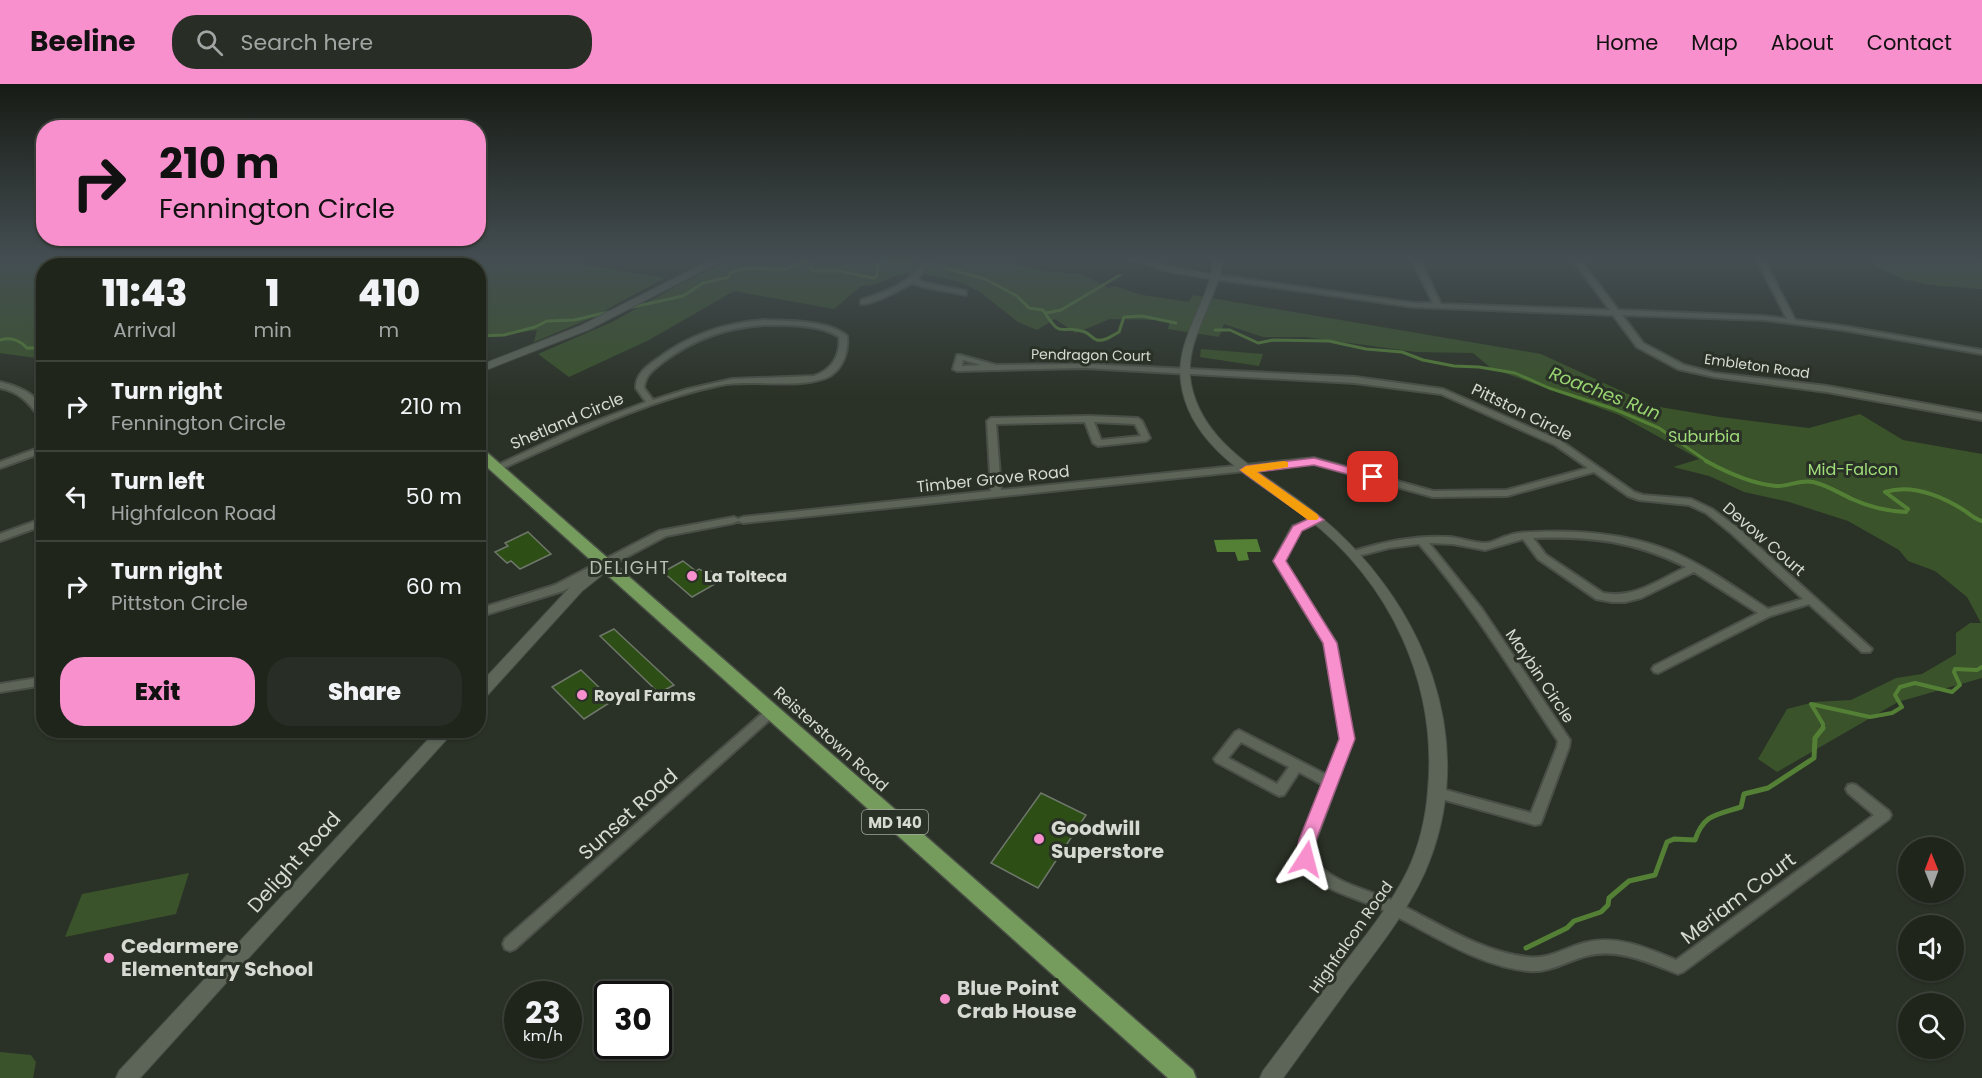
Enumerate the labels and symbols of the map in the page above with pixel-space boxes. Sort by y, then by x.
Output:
street label: Pendragon Court [1031,344,1151,366]
street label: Embleton Road [1703,349,1811,383]
water label: Roaches Run [1546,360,1664,426]
street label: Pittston Circle [1468,378,1576,446]
street label: Shetland Circle [507,387,627,455]
park label: Suburbia [1668,425,1740,448]
pin [1347,451,1398,502]
park label: Mid-Falcon [1808,458,1898,481]
street label: Timber Grove Road [915,460,1071,498]
street label: Devow Court [1718,497,1810,581]
district label: DELIGHT [590,555,670,580]
place label: La Tolteca [704,565,787,588]
marker: La Tolteca [685,569,699,583]
street label: Maybin Circle [1500,625,1580,728]
street label: Reisterstown Road [769,681,893,797]
place label: Royal Farms [594,684,696,707]
marker: Royal Farms [575,688,589,702]
street label: Sunset Road [572,762,684,866]
street label: Delight Road [241,805,347,919]
road number: MD 140 [862,810,928,834]
place label: Goodwill Superstore [1051,814,1164,865]
position arrow [1274,827,1338,891]
marker: Goodwill Superstore [1032,832,1046,846]
north arrow [1898,837,1964,903]
street label: Meriam Court [1675,846,1801,950]
street label: Highfalcon Road [1304,876,1398,998]
place label: Cedarmere Elementary School [121,932,313,983]
marker: Cedarmere Elementary School [102,951,116,965]
place label: Blue Point Crab House [957,974,1077,1025]
speed limit sign: 30 [594,981,672,1059]
marker: Blue Point Crab House [938,992,952,1006]

